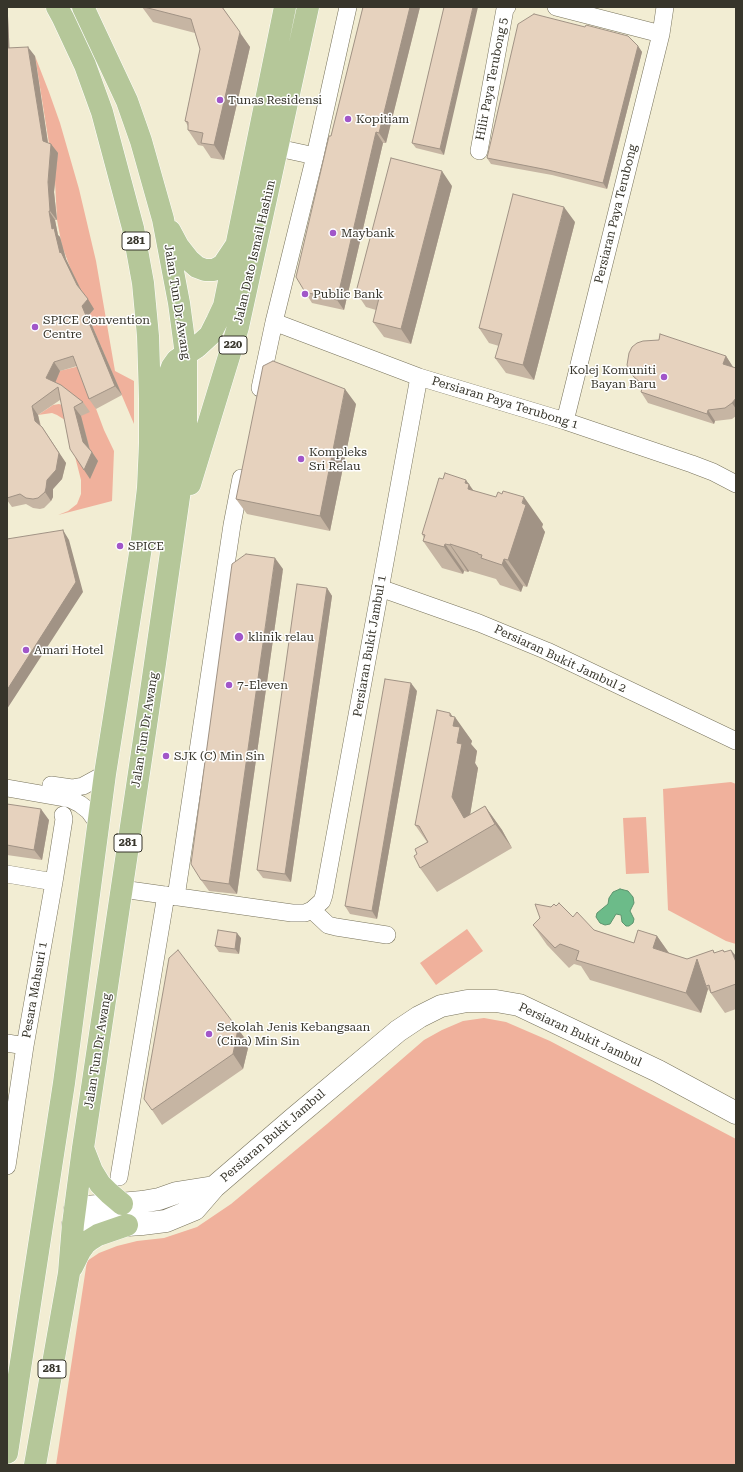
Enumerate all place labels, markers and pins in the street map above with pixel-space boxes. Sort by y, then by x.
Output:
place label: Tunas Residensi [228,93,322,107]
marker: Tunas Residensi [215,95,225,105]
place label: Kopitiam [356,112,409,126]
marker: Kopitiam [343,114,353,124]
place label: Maybank [341,226,395,240]
marker: Maybank [328,228,338,238]
place label: Public Bank [313,287,383,301]
marker: Public Bank [300,289,310,299]
place label: SPICE Convention Centre [43,313,150,341]
marker: SPICE Convention Centre [30,322,40,332]
place label: Kolej Komuniti Bayan Baru [569,363,656,391]
marker: Kolej Komuniti Bayan Baru [659,372,669,382]
place label: Kompleks Sri Relau [309,445,367,473]
marker: Kompleks Sri Relau [296,454,306,464]
place label: SPICE [128,539,164,553]
marker: SPICE [115,541,125,551]
place label: klinik relau [248,630,314,644]
marker: klinik relau [233,631,245,643]
place label: Amari Hotel [34,643,103,657]
marker: Amari Hotel [21,645,31,655]
place label: 7-Eleven [237,678,288,692]
marker: 7-Eleven [224,680,234,690]
place label: SJK (C) Min Sin [174,749,265,763]
marker: SJK (C) Min Sin [161,751,171,761]
place label: Sekolah Jenis Kebangsaan (Cina) Min Sin [217,1020,370,1048]
marker: Sekolah Jenis Kebangsaan (Cina) Min Sin [204,1029,214,1039]

